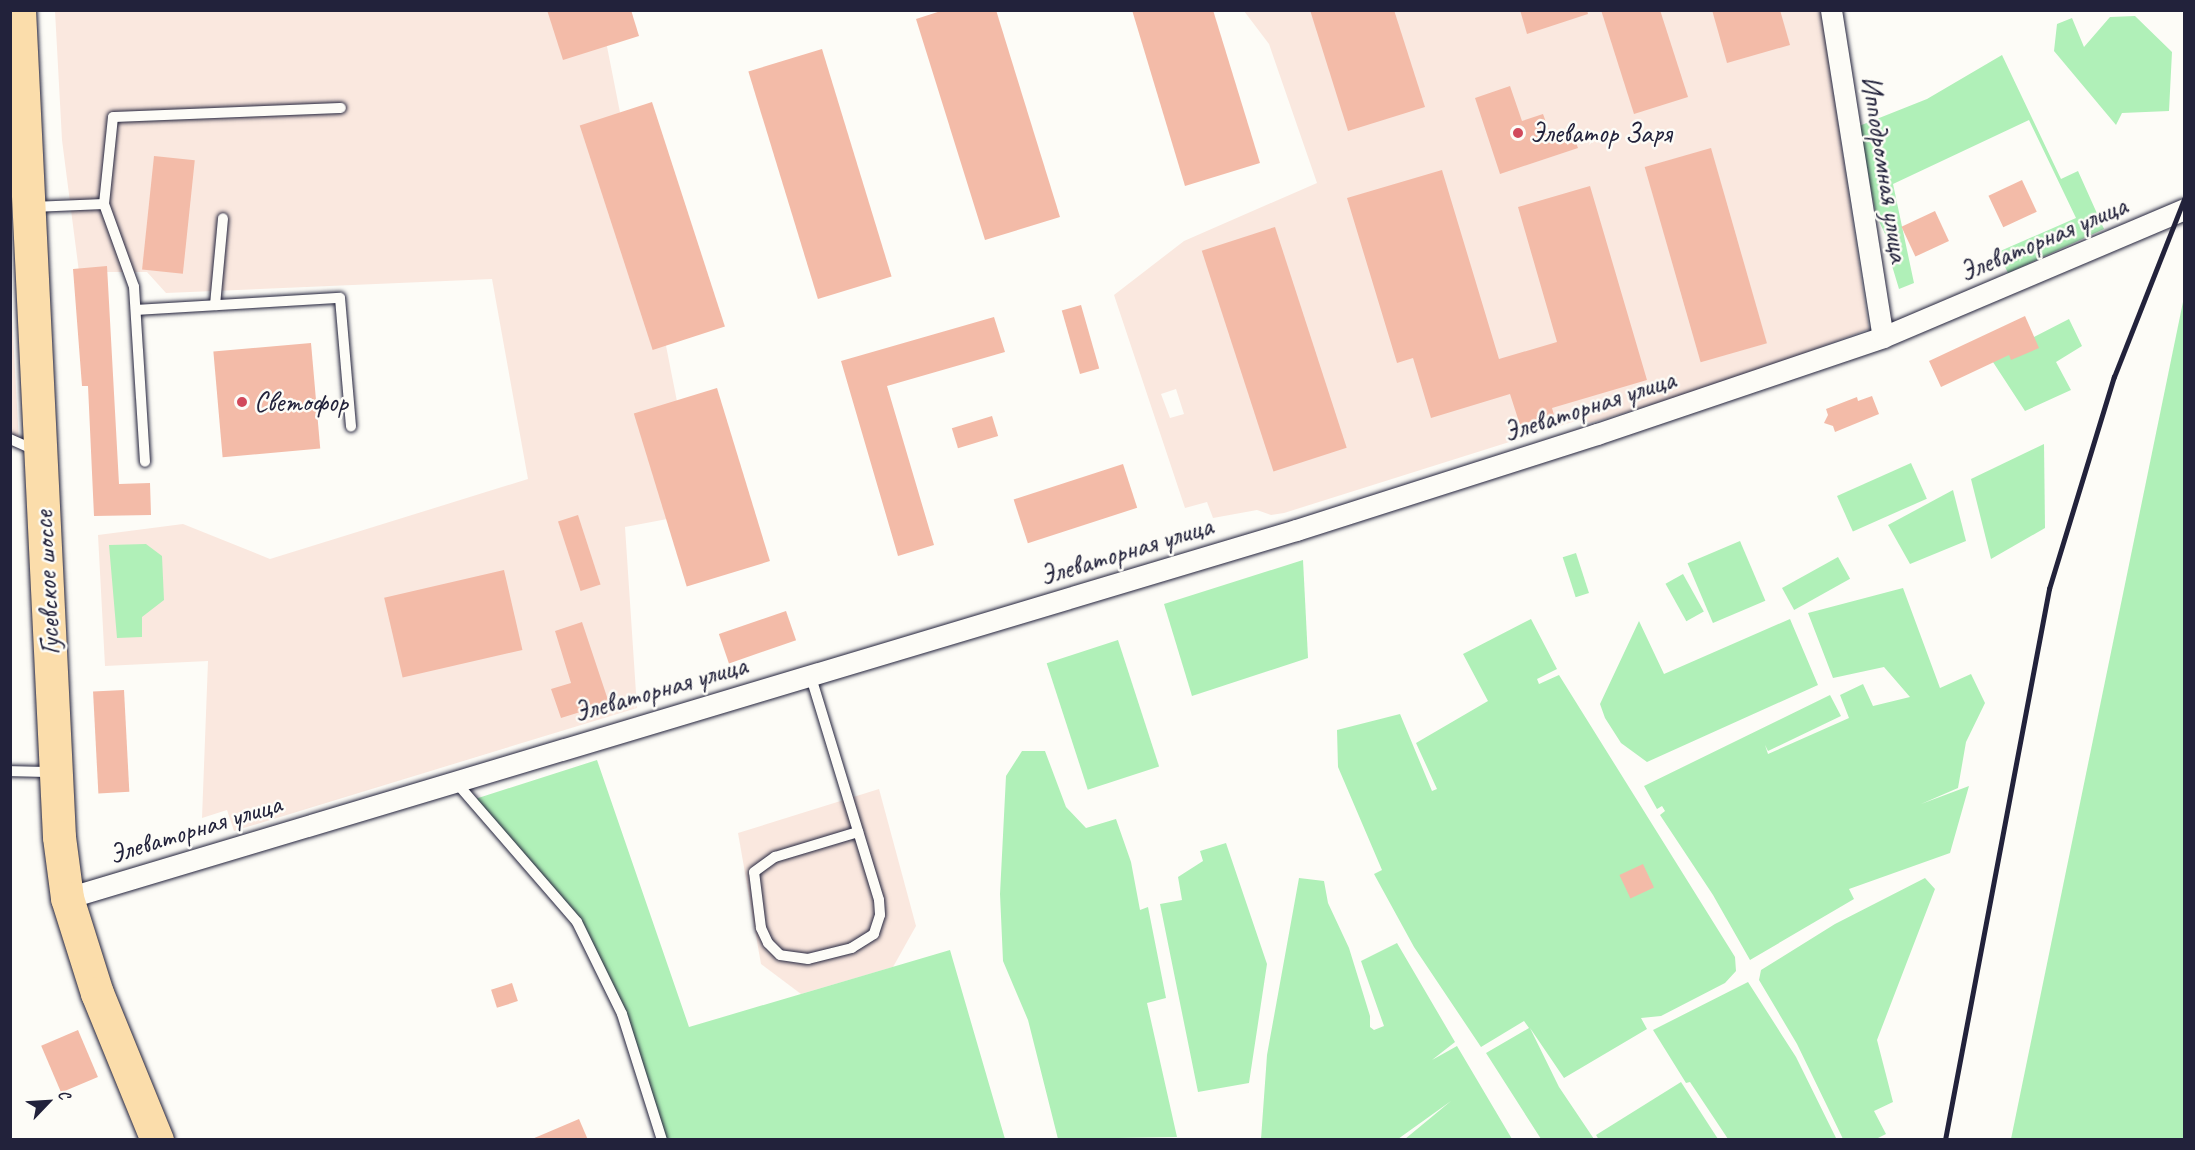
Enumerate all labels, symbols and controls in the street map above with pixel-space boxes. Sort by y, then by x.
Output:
street label: Ипподромная улица [1854,73,1916,265]
place label: Элеватор Заря [1530,116,1672,150]
marker: Элеватор Заря [1511,126,1525,140]
street label: Элеваторная улица [1953,188,2133,290]
street label: Элеваторная улица [1498,362,1680,450]
place label: Светофор [254,385,348,419]
marker: Светофор [235,395,249,409]
street label: Гусевское шоссе [26,509,68,657]
street label: Элеваторная улица [1035,509,1217,593]
street label: Элеваторная улица [569,648,751,730]
street label: Элеваторная улица [104,787,286,871]
north arrow [18,1072,78,1132]
text: С [54,1087,75,1102]

